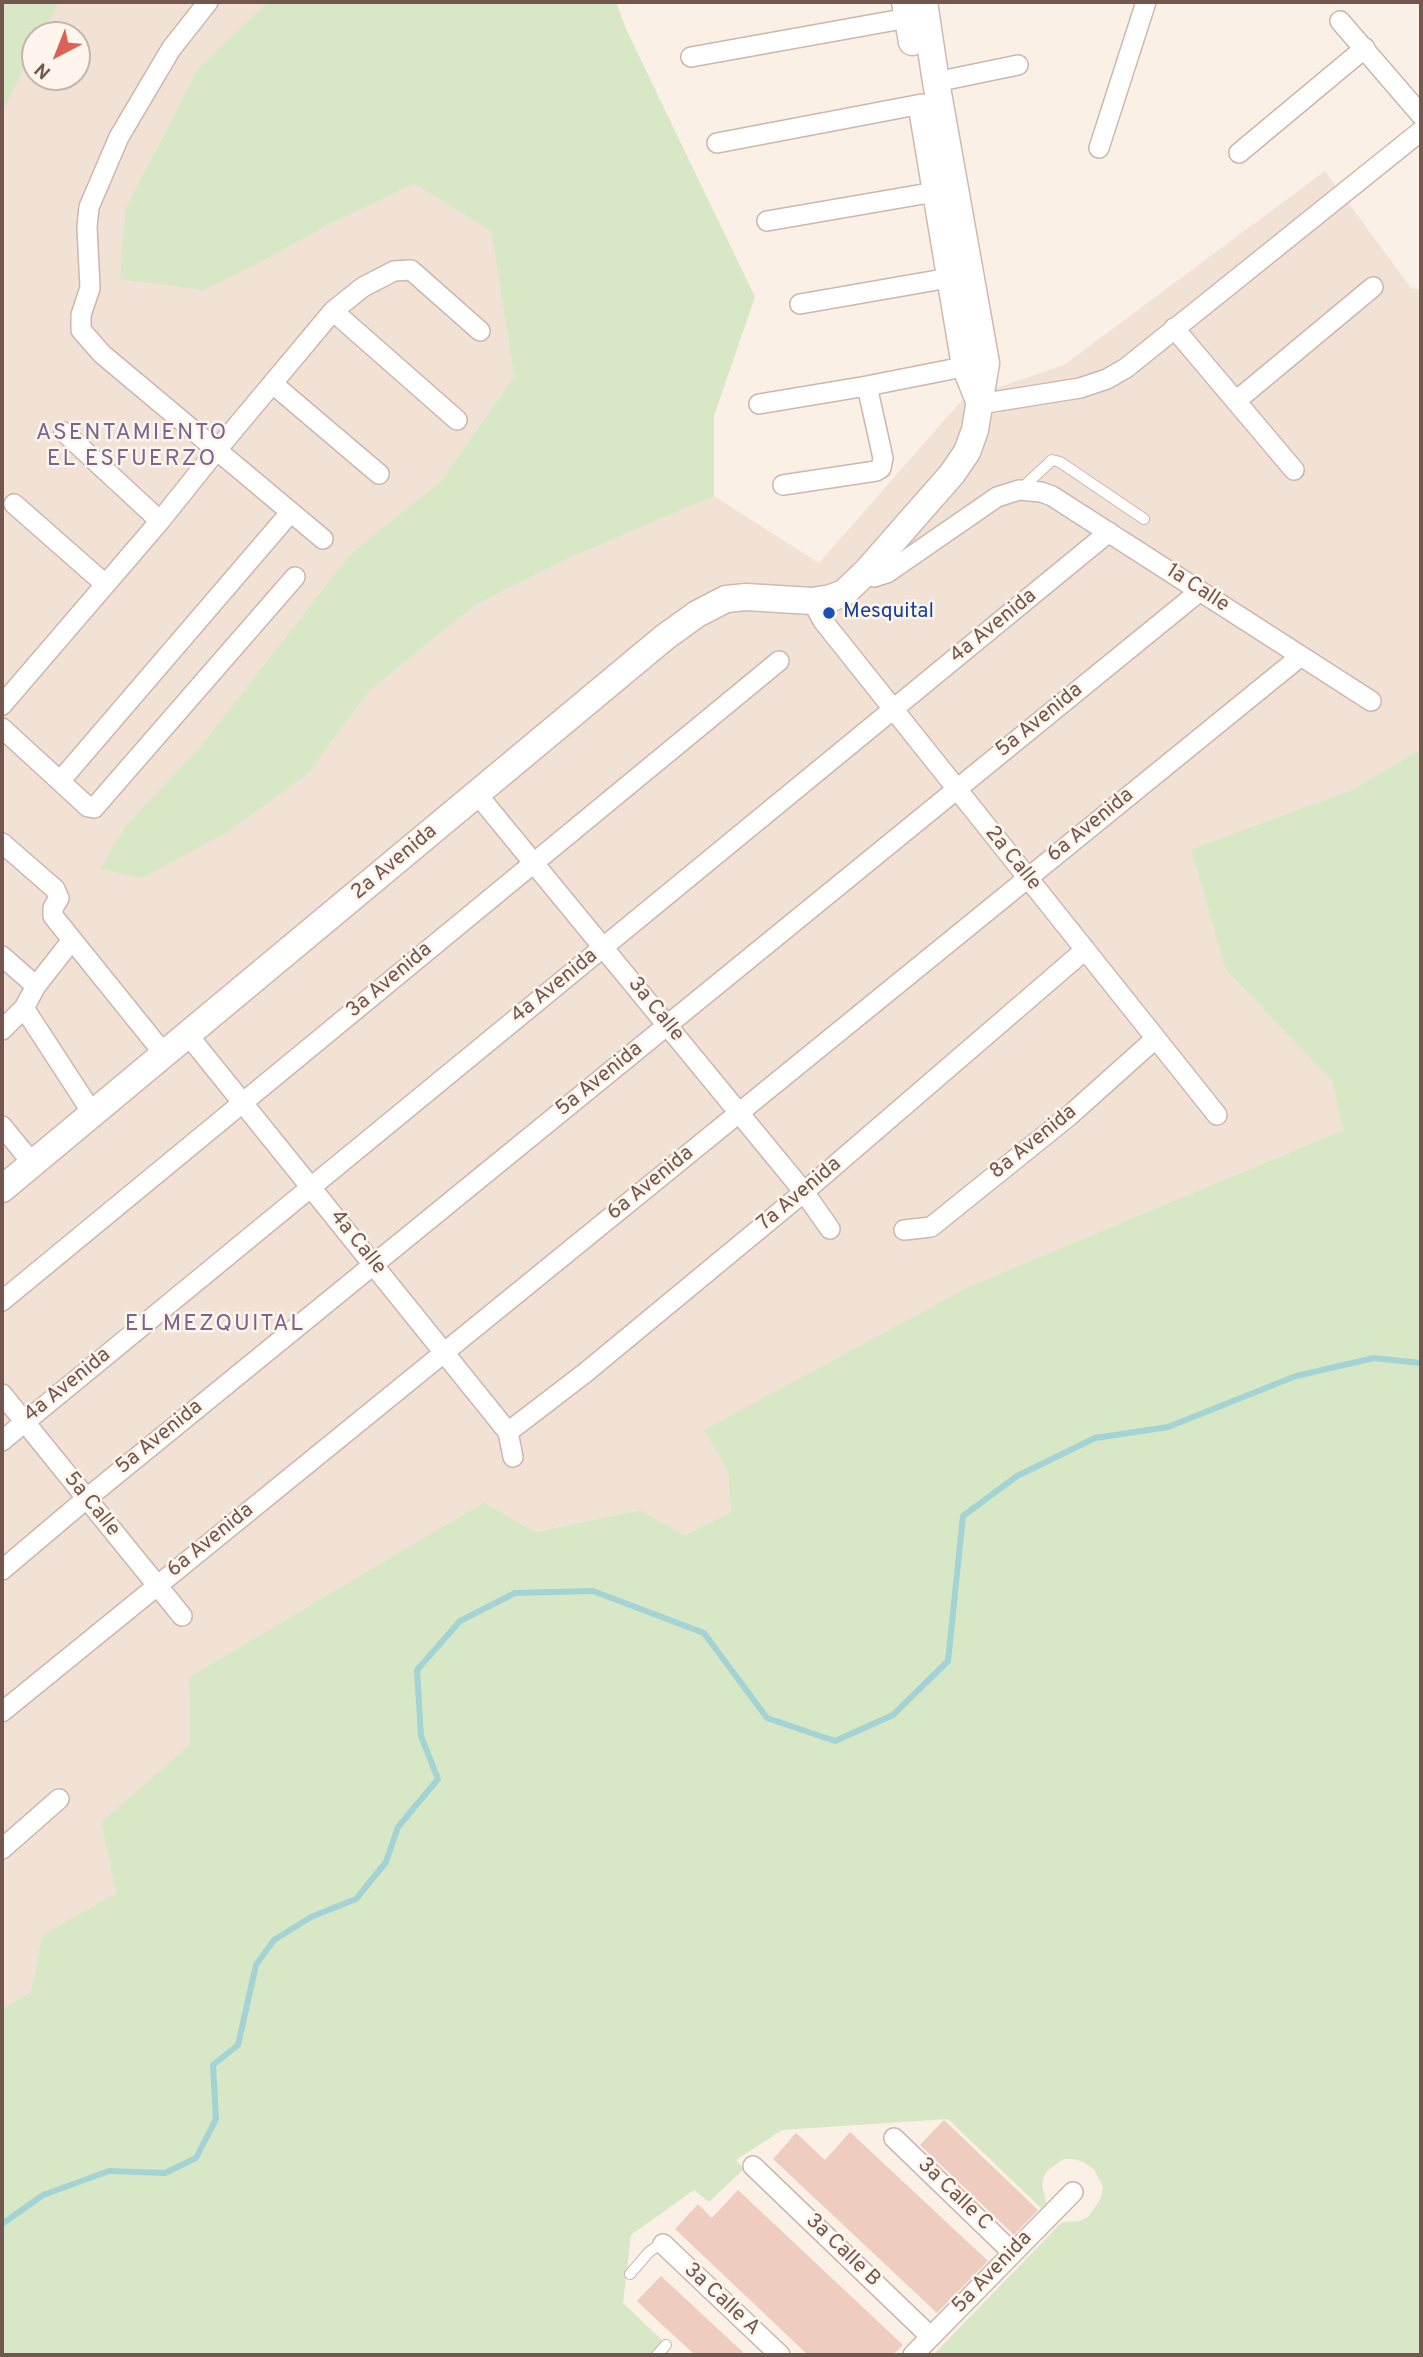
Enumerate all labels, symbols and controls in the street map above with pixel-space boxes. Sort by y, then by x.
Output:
north arrow [21,21,91,91]
text: N [30,57,56,84]
district label: ASENTAMIENTO EL ESFUERZO [37,420,227,474]
street label: 1a Calle [1161,559,1233,619]
street label: 4a Avenida [946,584,1042,670]
place label: Mesquital [843,600,934,626]
marker: Mesquital [821,605,837,621]
street label: 5a Avenida [992,678,1088,764]
street label: 6a Avenida [1043,784,1139,868]
street label: 2a Avenida [347,820,443,906]
street label: 2a Calle [978,822,1046,896]
street label: 3a Avenida [342,938,438,1024]
street label: 4a Avenida [507,944,603,1030]
street label: 3a Calle [621,973,689,1047]
street label: 5a Avenida [552,1037,648,1123]
street label: 8a Avenida [986,1100,1082,1186]
street label: 6a Avenida [603,1142,699,1226]
street label: 7a Avenida [753,1153,847,1237]
street label: 4a Calle [323,1206,391,1280]
district label: EL MEZQUITAL [126,1311,304,1339]
street label: 4a Avenida [20,1343,116,1429]
street label: 5a Avenida [112,1395,208,1481]
street label: 5a Calle [57,1468,125,1542]
street label: 6a Avenida [163,1499,259,1583]
street label: 3a Calle C [911,2153,997,2237]
street label: 3a Calle B [799,2209,885,2293]
street label: 5a Avenida [948,2227,1038,2319]
street label: 3a Calle A [678,2258,764,2342]

